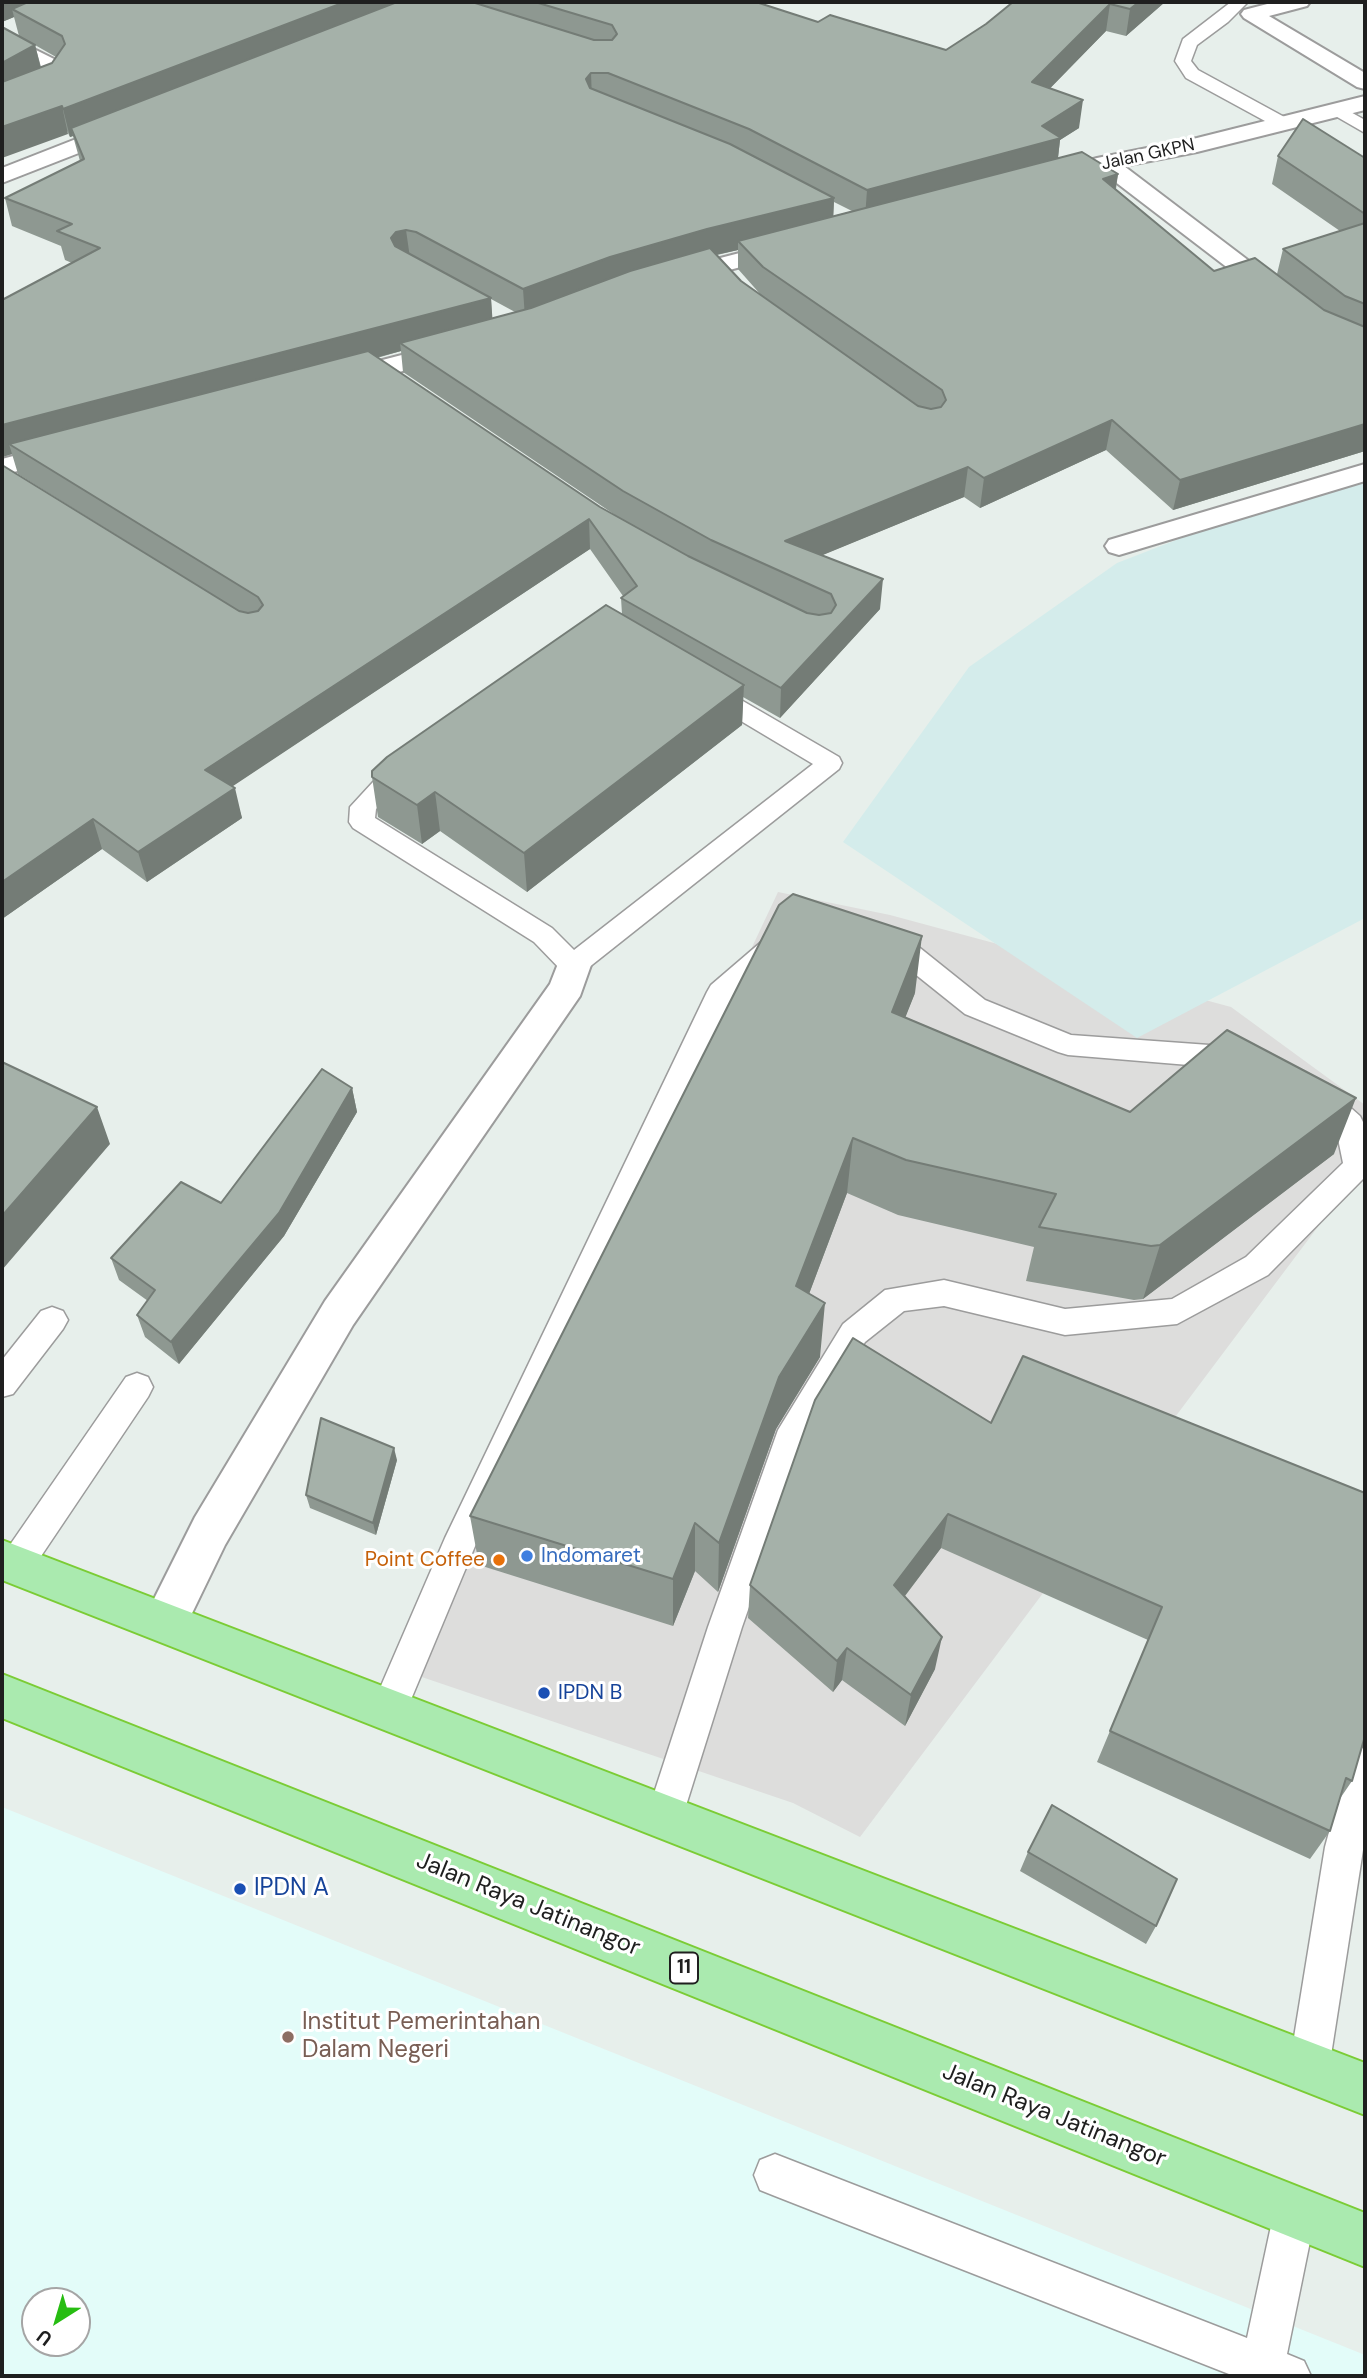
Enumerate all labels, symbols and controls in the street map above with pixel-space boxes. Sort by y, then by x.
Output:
street label: Jalan GKPN [1099,135,1197,175]
place label: Indomaret [541,1543,641,1569]
place label: Point Coffee [365,1547,485,1573]
marker: Indomaret [519,1548,535,1564]
marker: Point Coffee [491,1552,507,1568]
place label: IPDN B [558,1680,622,1706]
marker: IPDN B [536,1685,552,1701]
street label: Jalan Raya Jatinangor [412,1847,644,1963]
place label: IPDN A [254,1875,329,1903]
marker: IPDN A [232,1881,248,1897]
road number: 11 [670,1952,698,1984]
place label: Institut Pemerintahan Dalam Negeri [302,2009,540,2065]
marker: Institut Pemerintahan Dalam Negeri [280,2029,296,2045]
street label: Jalan Raya Jatinangor [938,2058,1170,2174]
north arrow [21,2287,91,2357]
text: U [32,2324,57,2351]

